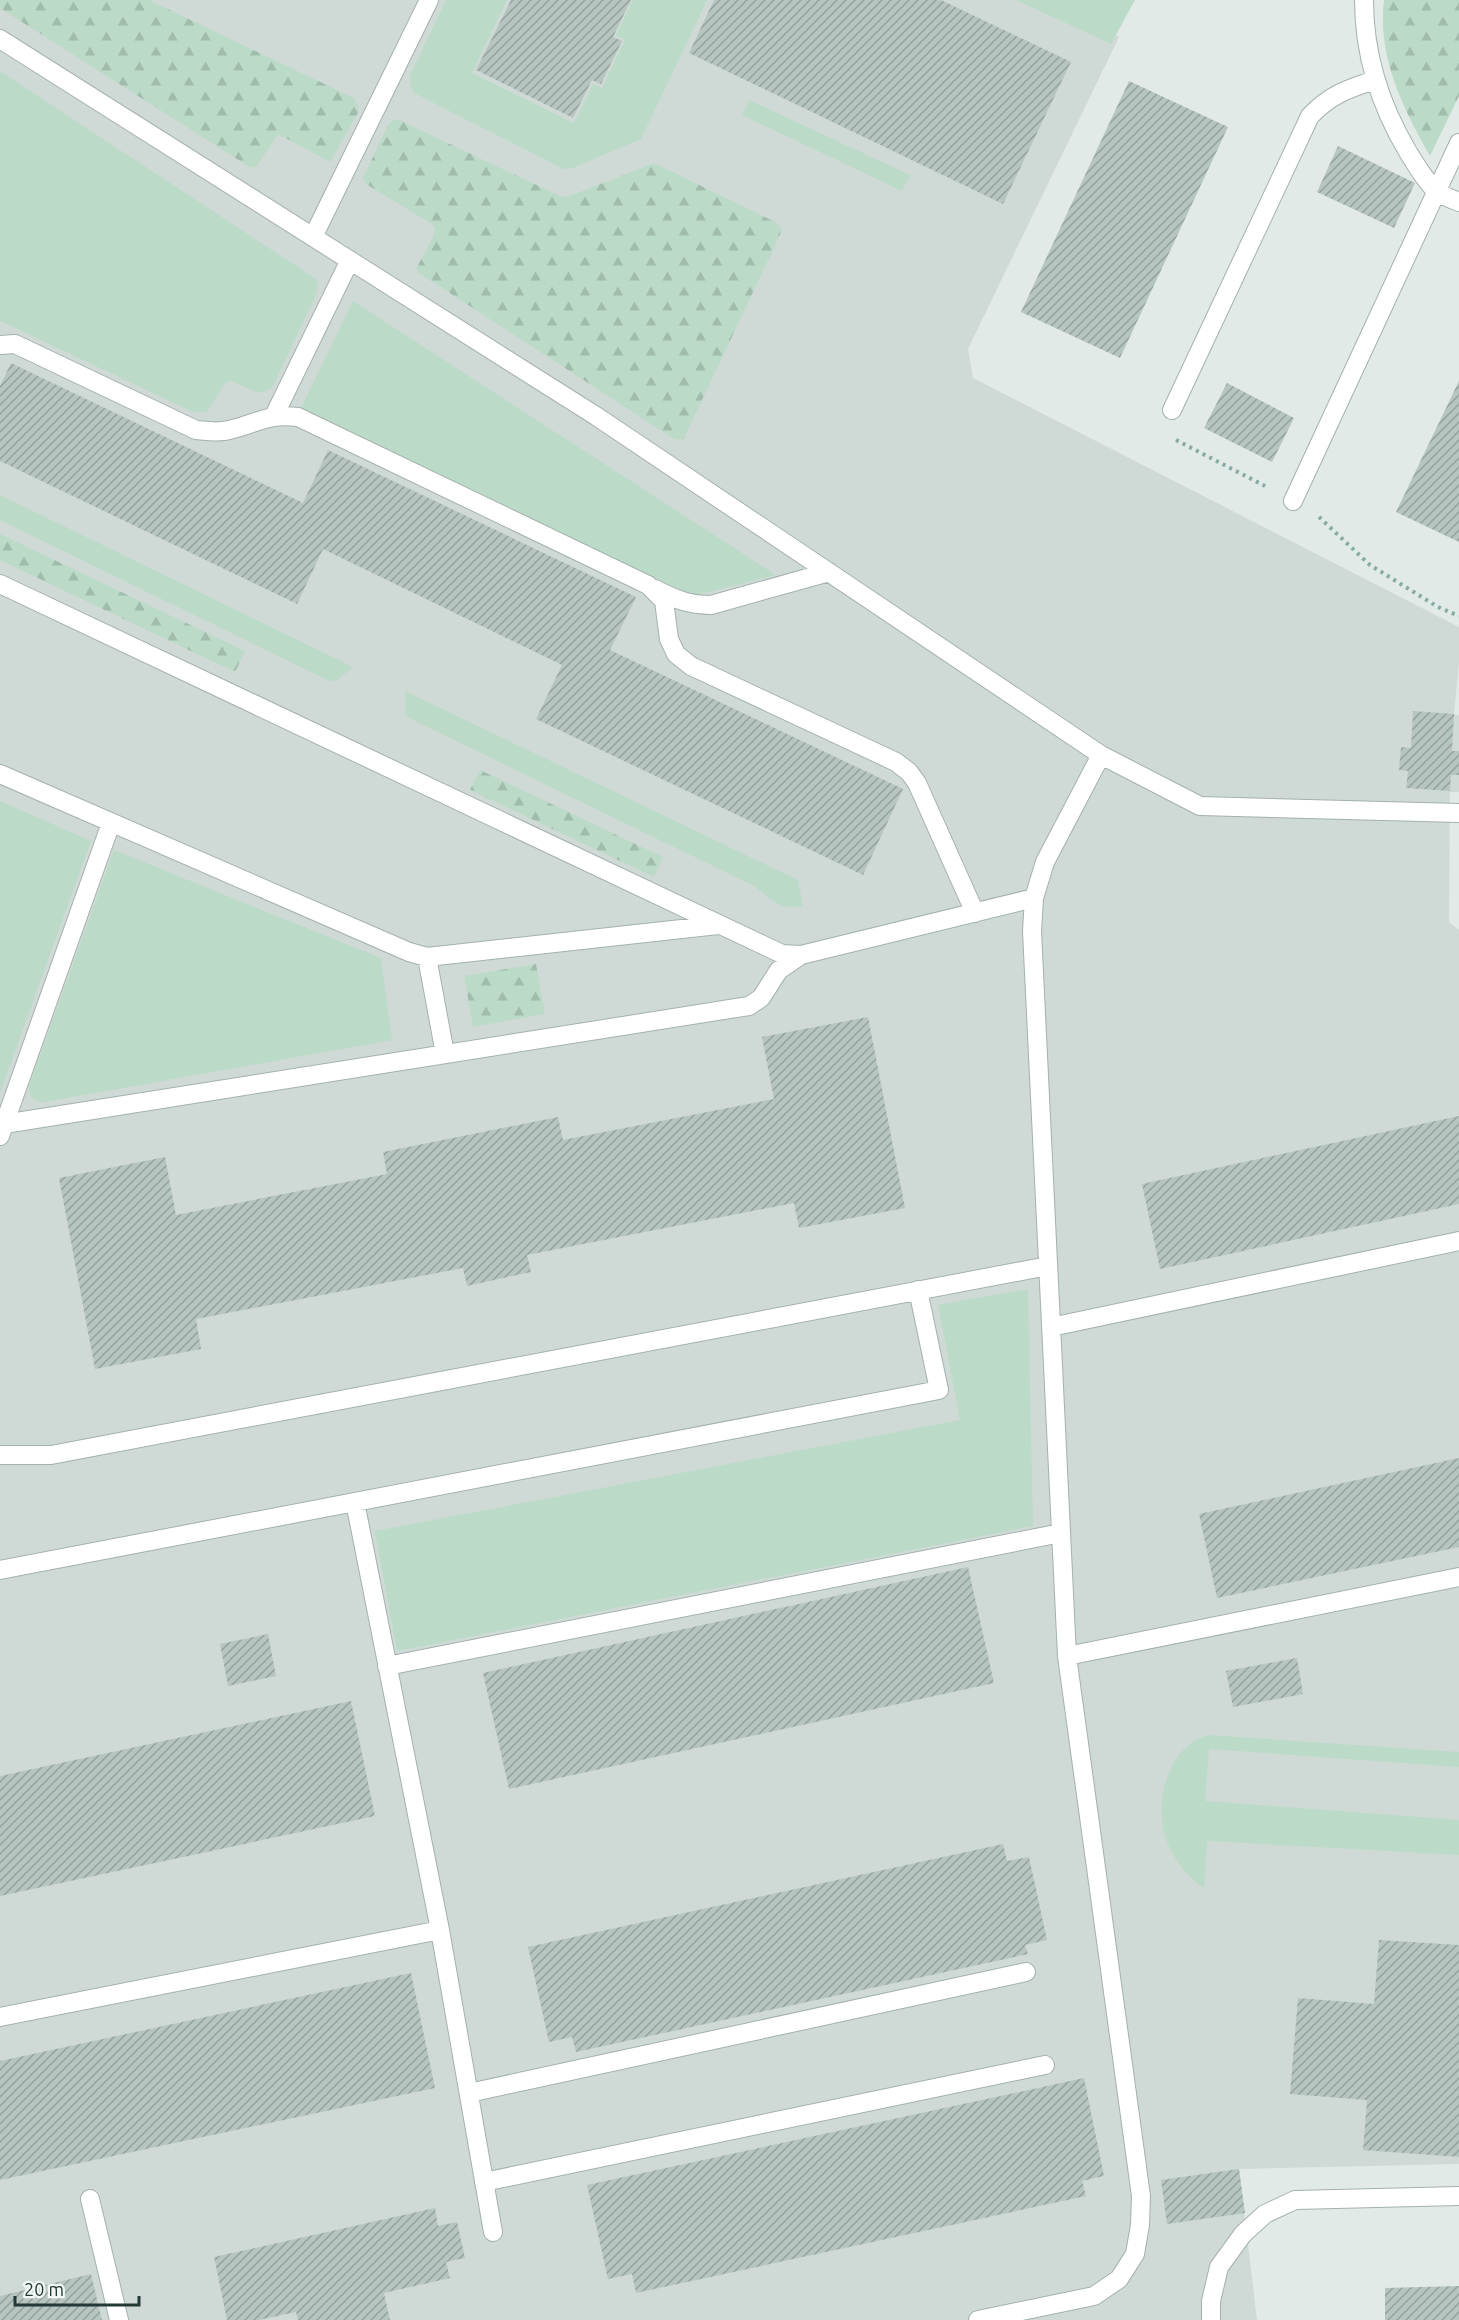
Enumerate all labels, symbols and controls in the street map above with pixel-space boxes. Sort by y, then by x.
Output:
scale bar [15,2269,140,2307]
text: 20 m [24,2279,64,2299]

